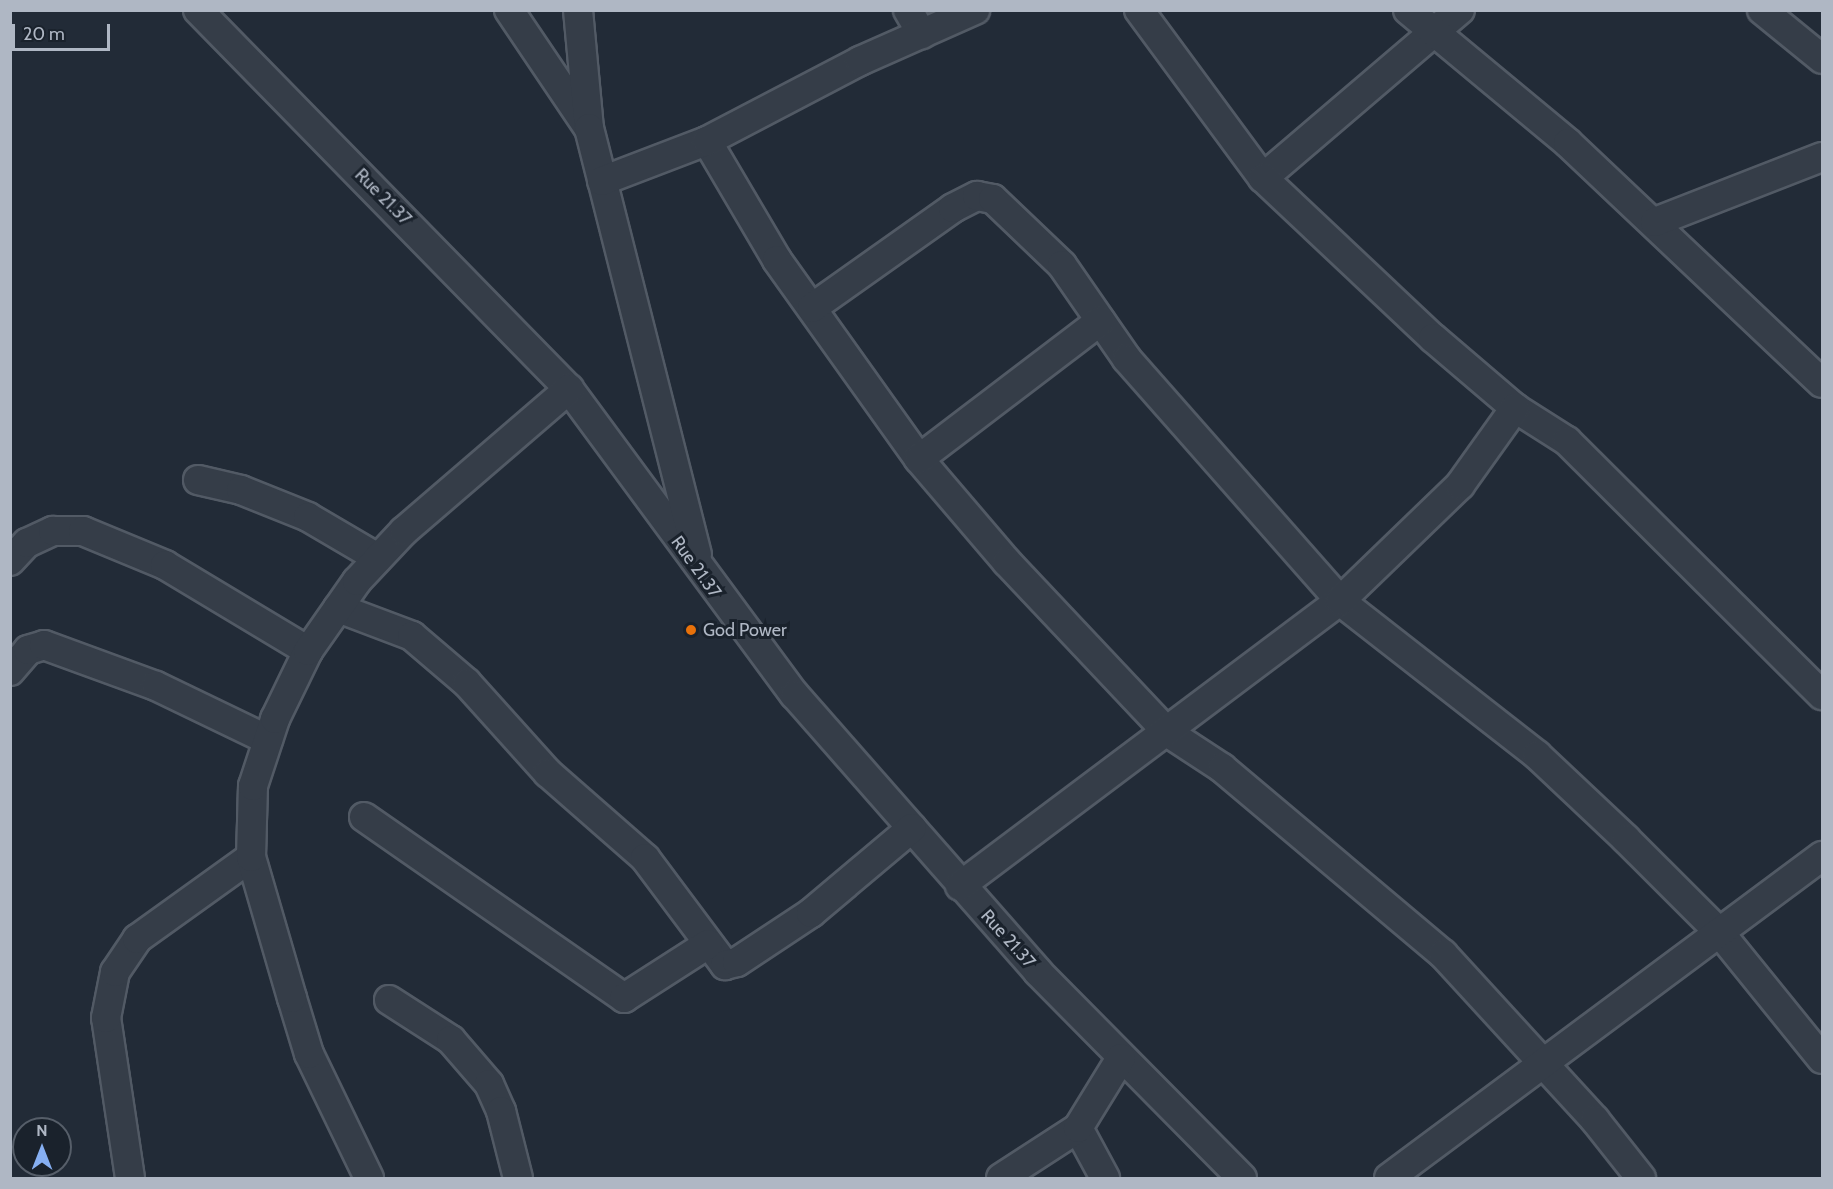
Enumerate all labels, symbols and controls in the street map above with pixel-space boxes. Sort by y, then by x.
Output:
scale bar [15,12,112,50]
text: 20 m [23,23,65,45]
street label: Rue 21.37 [350,164,416,230]
street label: Rue 21.37 [666,532,726,602]
place label: God Power [703,619,787,641]
marker: God Power [684,623,698,637]
street label: Rue 21.37 [976,905,1040,973]
north arrow [12,1117,72,1177]
text: N [36,1121,48,1140]

